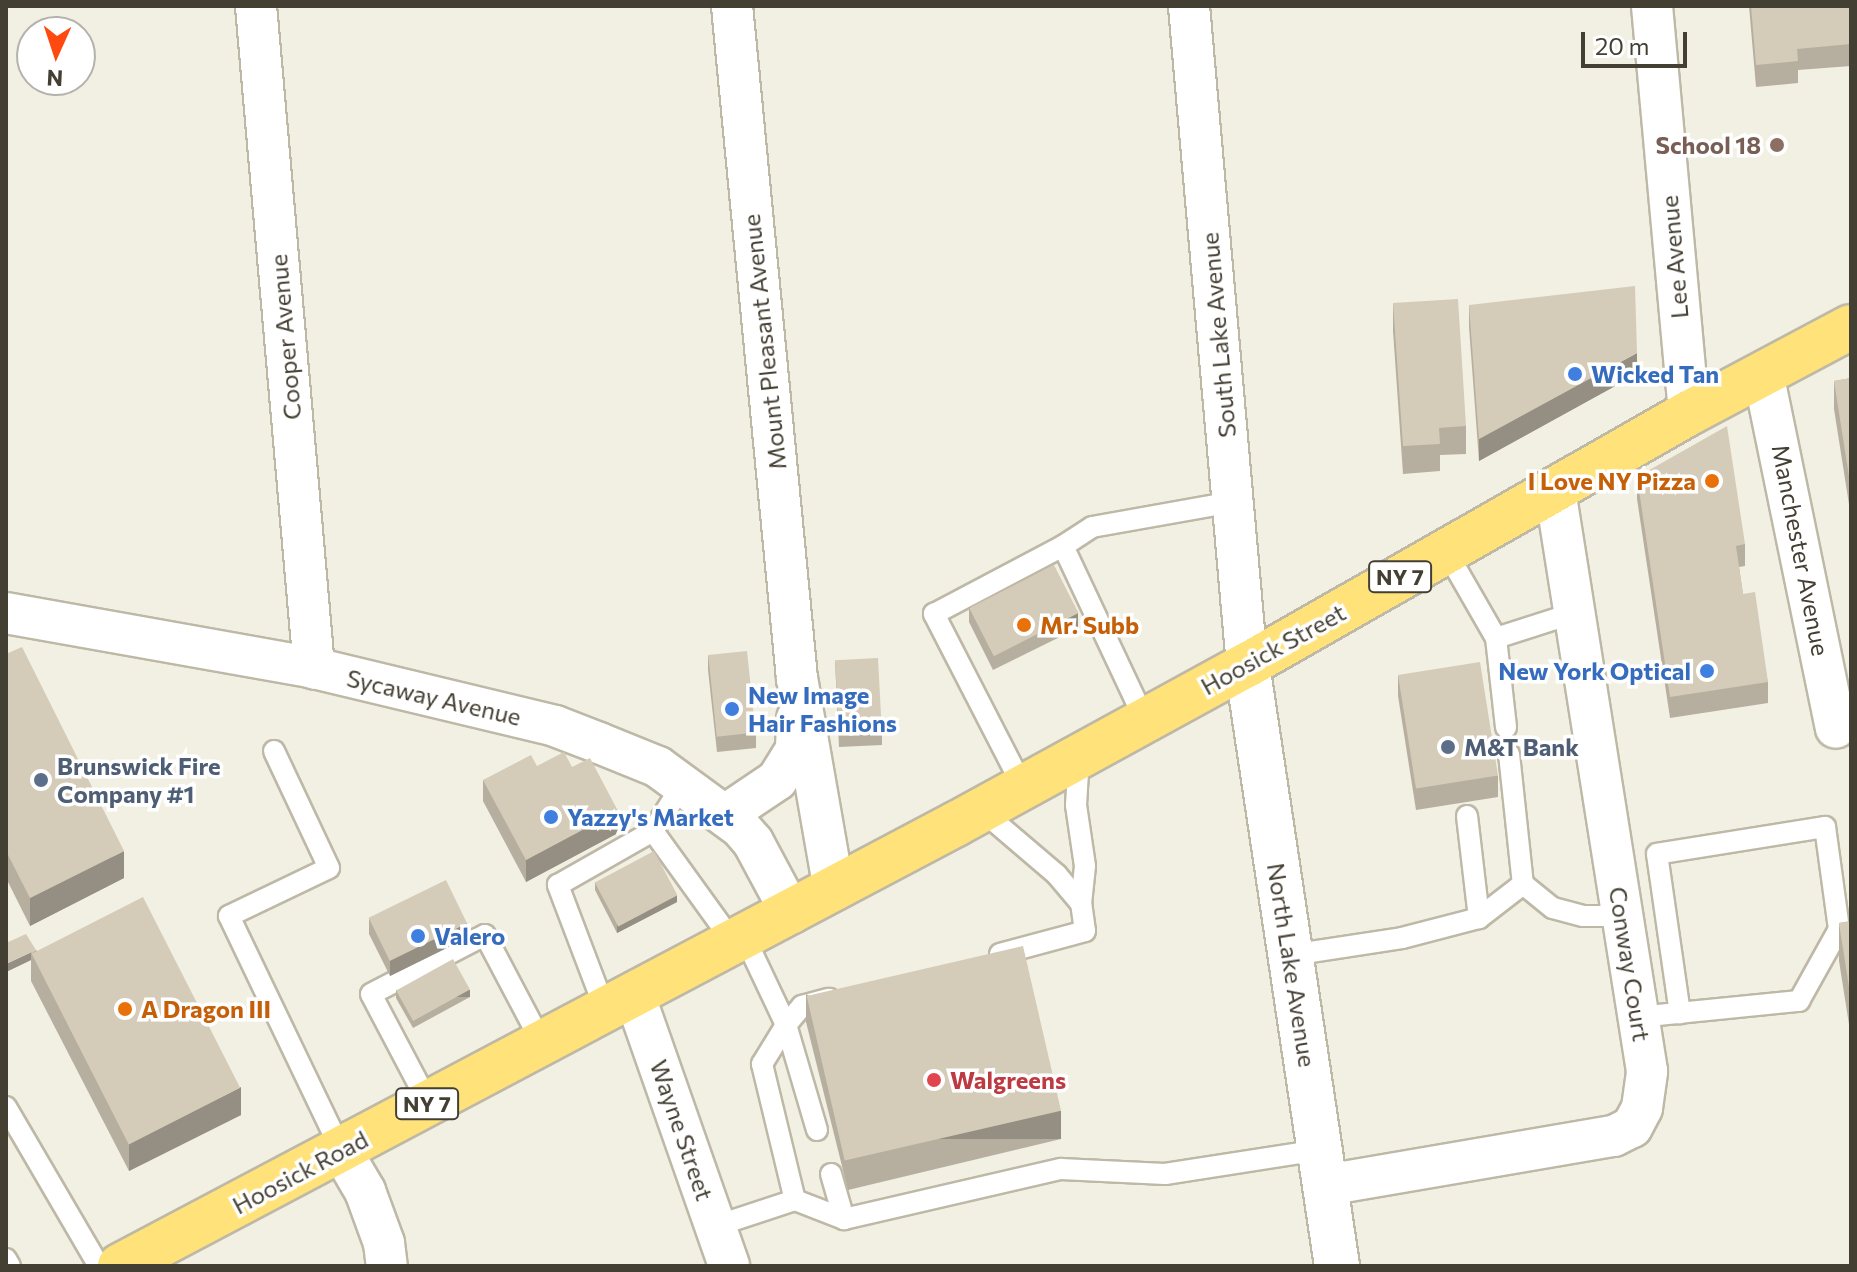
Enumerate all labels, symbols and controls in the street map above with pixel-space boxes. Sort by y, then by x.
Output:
north arrow [16,16,96,96]
scale bar [1585,16,1691,66]
text: 20 m [1595,31,1649,60]
text: N [46,65,64,92]
place label: School 18 [1656,131,1761,159]
marker: School 18 [1768,136,1786,154]
street label: Lee Avenue [1654,194,1694,320]
street label: Mount Pleasant Avenue [736,213,792,471]
street label: South Lake Avenue [1195,231,1241,439]
street label: Cooper Avenue [263,253,307,421]
place label: Wicked Tan [1591,360,1719,388]
marker: Wicked Tan [1566,365,1584,383]
street label: Manchester Avenue [1766,442,1836,658]
place label: I Love NY Pizza [1528,467,1696,495]
marker: I Love NY Pizza [1703,472,1721,490]
road number: NY 7 [1368,559,1432,595]
street label: Hoosick Street [1196,597,1350,701]
place label: Mr. Subb [1040,611,1139,639]
marker: Mr. Subb [1015,616,1033,634]
place label: New York Optical [1498,657,1691,685]
marker: New York Optical [1698,662,1716,680]
street label: Sycaway Avenue [344,663,524,731]
place label: New Image Hair Fashions [748,681,897,737]
marker: New Image Hair Fashions [723,700,741,718]
place label: M&T Bank [1464,733,1579,761]
marker: M&T Bank [1439,738,1457,756]
place label: Brunswick Fire Company #1 [57,752,221,808]
marker: Brunswick Fire Company #1 [32,771,50,789]
place label: Yazzy's Market [567,803,734,831]
marker: Yazzy's Market [542,808,560,826]
street label: North Lake Avenue [1262,861,1322,1069]
street label: Conway Court [1604,885,1656,1043]
place label: Valero [434,922,505,950]
marker: Valero [409,927,427,945]
place label: A Dragon III [141,995,271,1023]
marker: A Dragon III [116,1000,134,1018]
street label: Wayne Street [644,1056,720,1204]
place label: Walgreens [950,1066,1066,1094]
marker: Walgreens [925,1071,943,1089]
road number: NY 7 [395,1086,459,1122]
street label: Hoosick Road [227,1124,373,1220]

